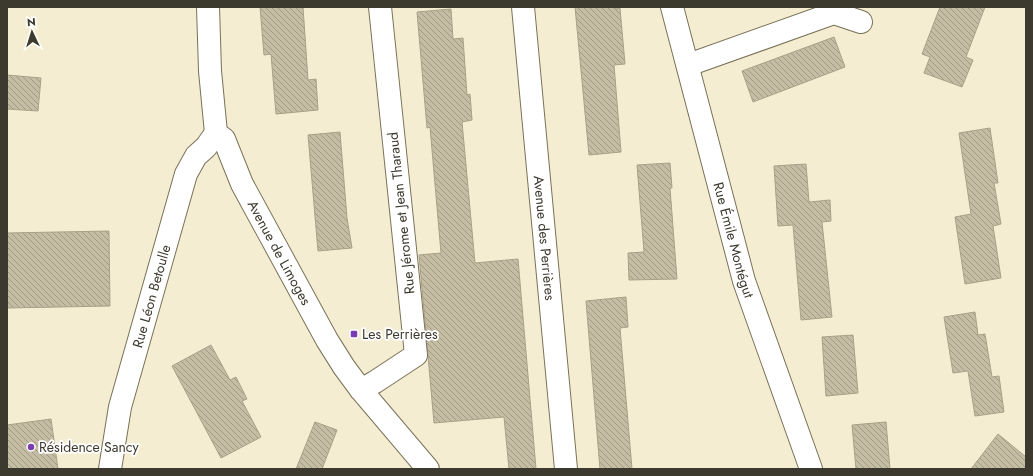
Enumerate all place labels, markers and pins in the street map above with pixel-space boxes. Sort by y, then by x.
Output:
place label: Les Perrières [362,324,438,344]
marker: Les Perrières [349,329,359,339]
place label: Résidence Sancy [39,437,139,457]
marker: Résidence Sancy [26,442,36,452]

